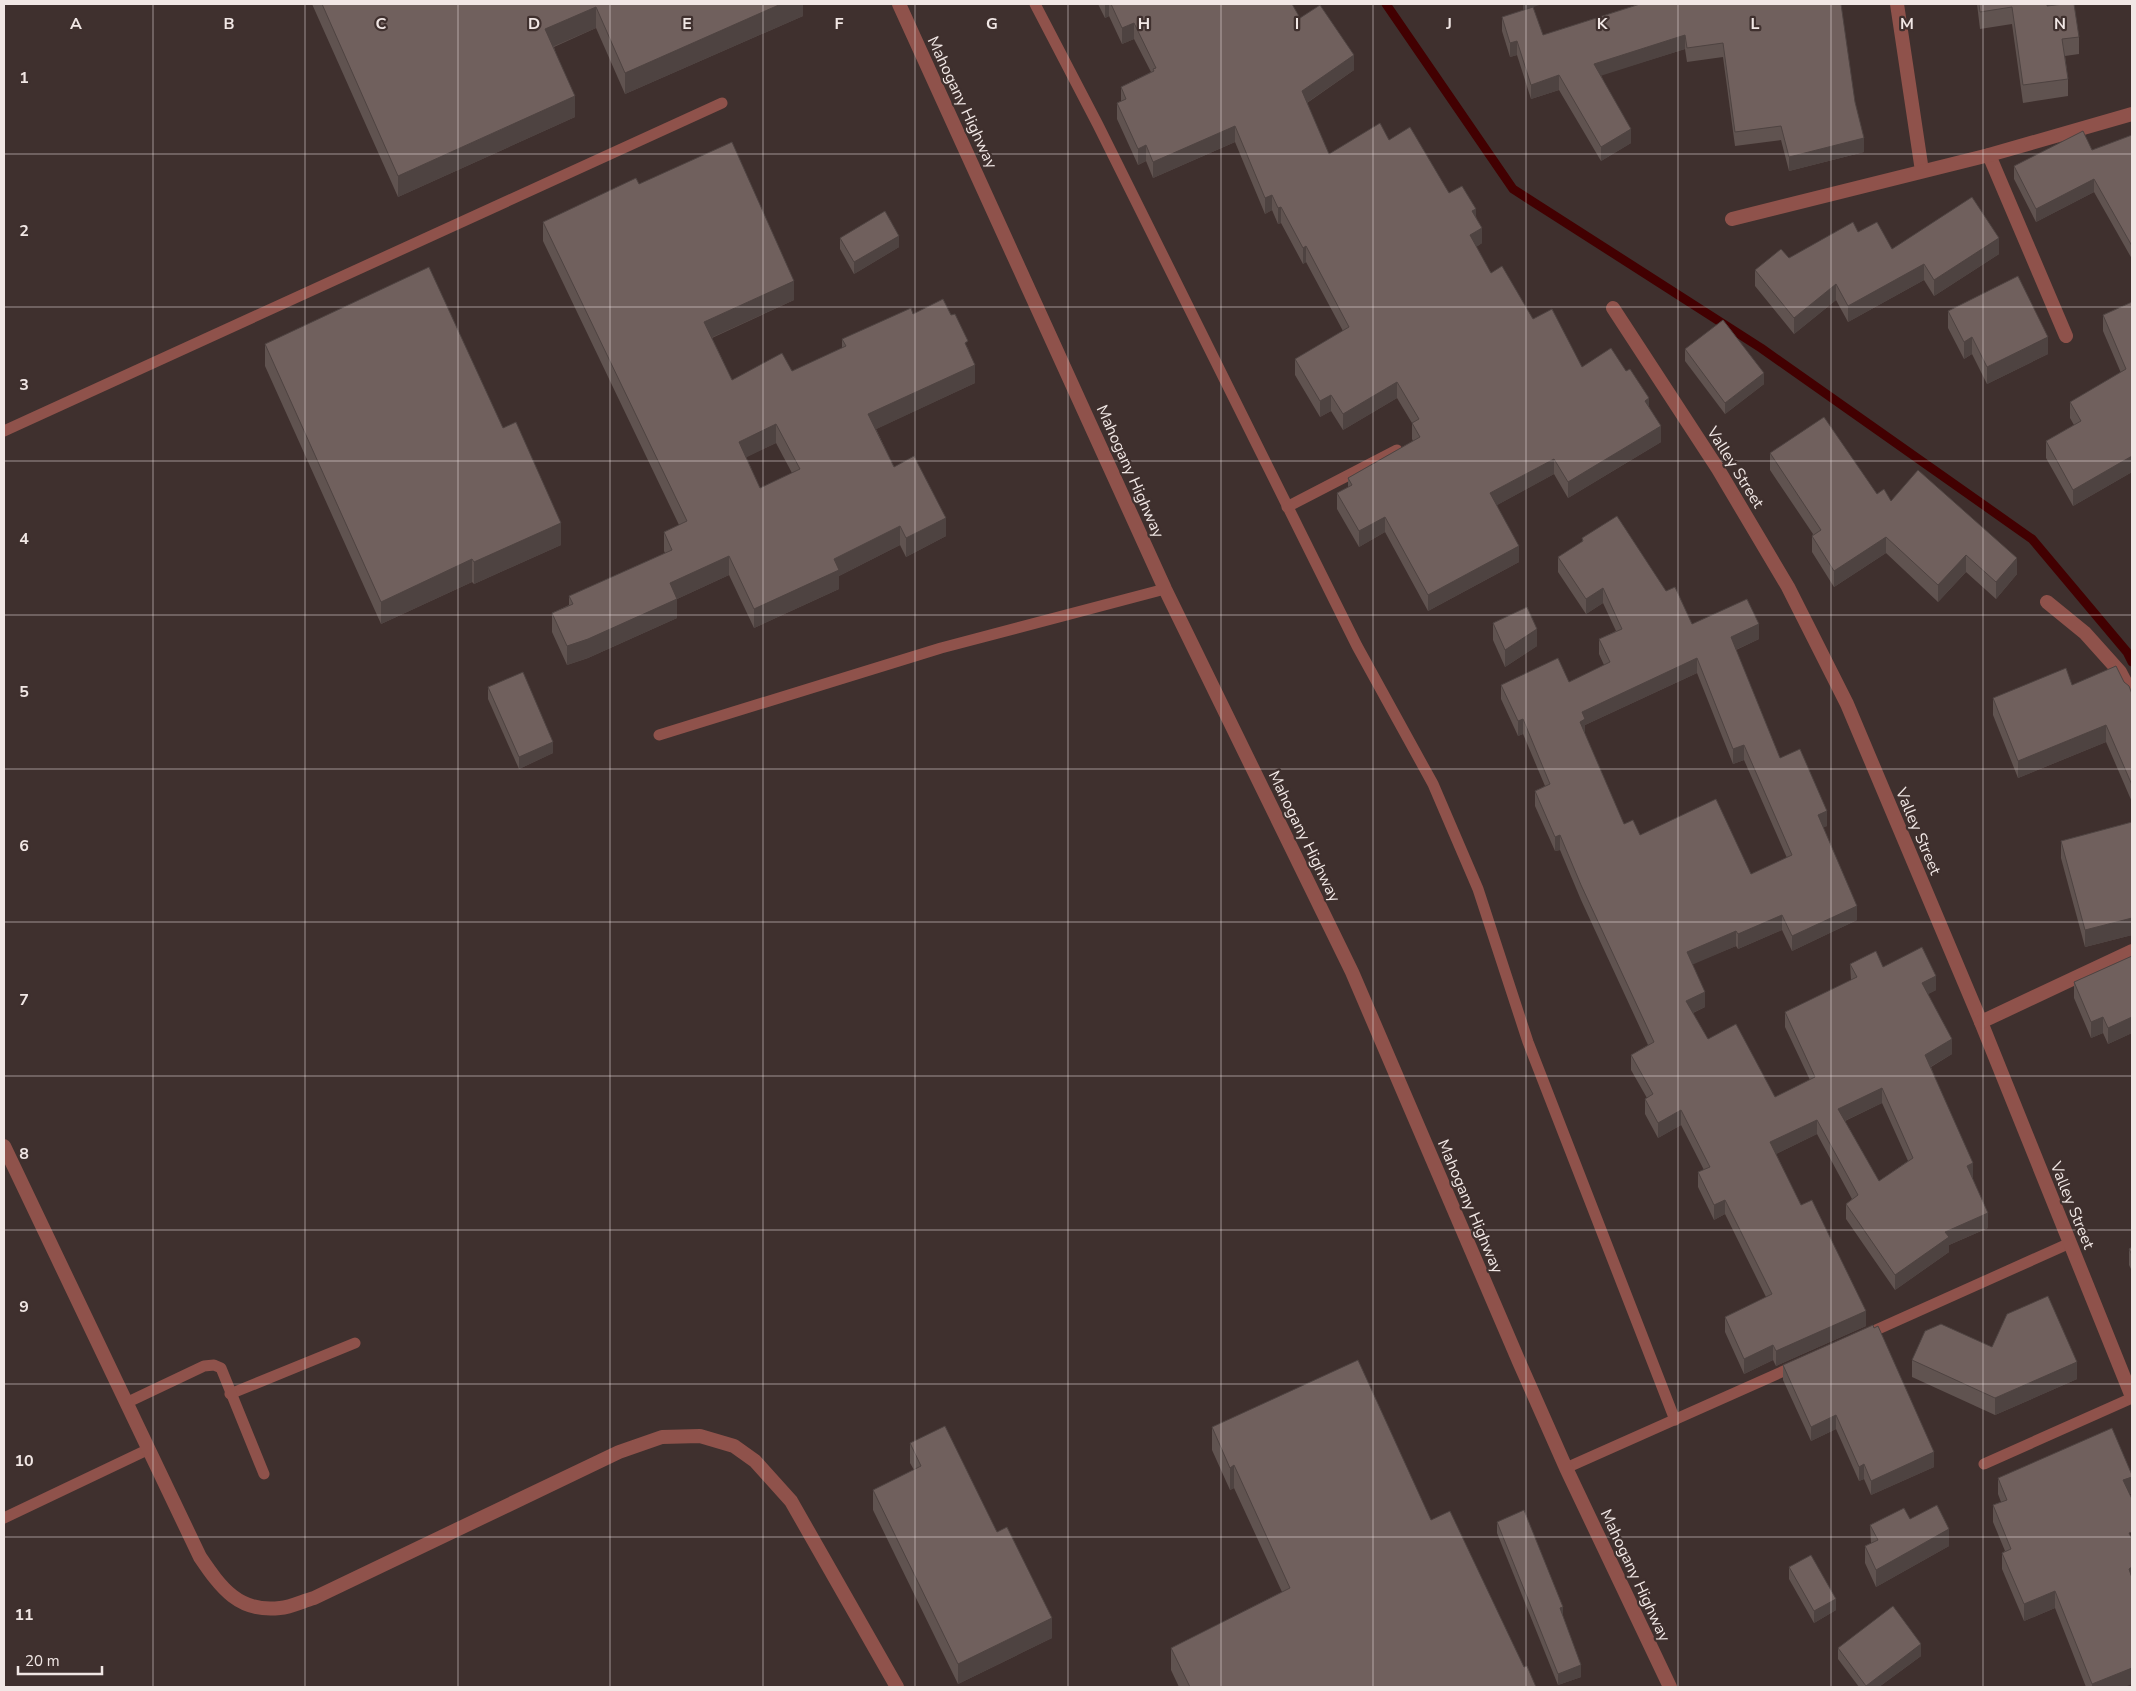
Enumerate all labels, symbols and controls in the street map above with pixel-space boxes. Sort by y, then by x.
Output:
text: A [70,13,82,35]
text: B [223,13,235,35]
text: C [376,13,387,35]
text: D [528,13,540,35]
text: E [682,13,692,35]
text: F [835,13,844,35]
text: G [986,13,998,35]
text: H [1138,13,1150,35]
text: I [1295,13,1299,35]
text: J [1445,13,1452,35]
text: K [1597,13,1609,35]
text: L [1751,13,1760,35]
text: M [1900,13,1914,35]
text: N [2054,13,2066,35]
street label: Mahogany Highway [922,33,1003,173]
text: 1 [19,67,29,89]
text: 2 [19,220,29,242]
text: 3 [19,374,29,396]
street label: Mahogany Highway [1091,401,1170,542]
street label: Valley Street [1701,422,1769,513]
text: 4 [19,528,29,550]
text: 5 [19,681,29,703]
street label: Mahogany Highway [1263,767,1346,906]
street label: Valley Street [1890,784,1946,879]
text: 6 [19,835,29,857]
text: 7 [19,989,29,1011]
street label: Mahogany Highway [1432,1136,1509,1277]
text: 8 [19,1143,29,1165]
street label: Valley Street [2044,1157,2100,1253]
text: 9 [19,1296,29,1318]
text: 10 [14,1450,34,1472]
street label: Mahogany Highway [1595,1506,1676,1646]
text: 11 [14,1604,34,1626]
scale bar [18,1644,101,1676]
text: 20 m [25,1651,60,1671]

